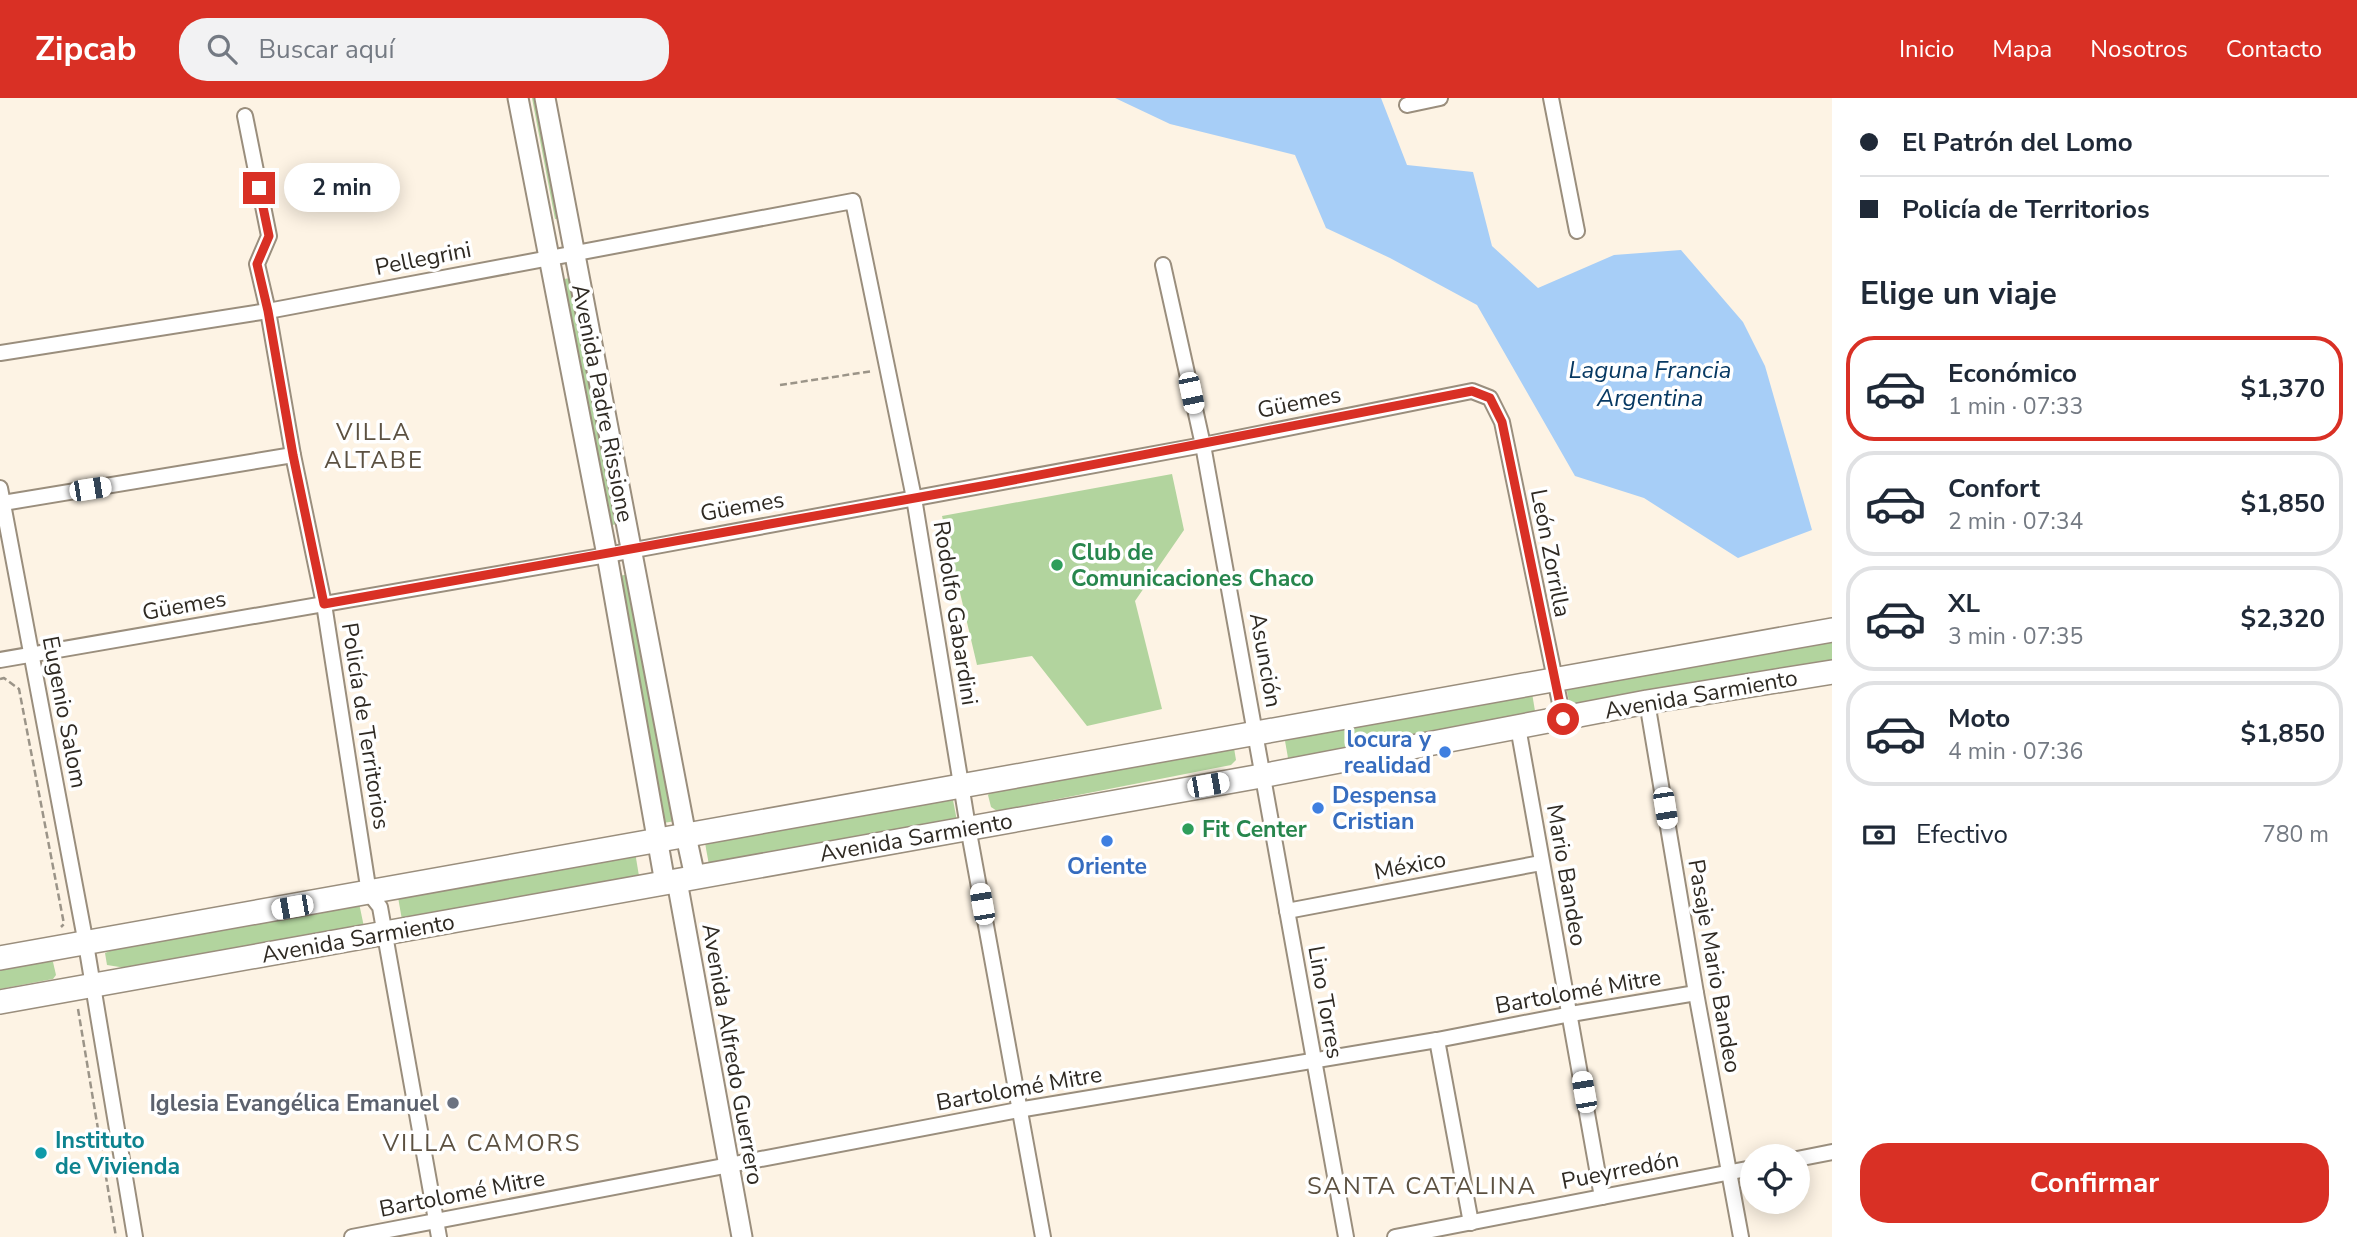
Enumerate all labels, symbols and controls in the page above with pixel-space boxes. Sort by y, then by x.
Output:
search box [179,18,669,81]
text: Zipcab [35,27,137,72]
icon: search [203,30,241,68]
text: Buscar aquí [259,32,394,67]
text: Inicio [1899,33,1954,65]
text: Mapa [1992,33,2052,65]
text: Nosotros [2090,33,2188,65]
text: Contacto [2226,33,2322,65]
text: El Patrón del Lomo [1902,125,2133,160]
callout: 2 min [284,164,399,212]
route end [243,172,275,204]
text: 2 min [312,172,372,203]
text: Policía de Territorios [1902,192,2150,227]
street label: Pellegrini [372,234,474,283]
text: Elige un viaje [1860,272,2057,315]
street label: Avenida Padre Rissione [564,281,641,525]
water label: Laguna Francia Argentina [1569,354,1731,414]
text: Económico [1948,356,2077,391]
icon: car [1864,357,1927,420]
car [1177,370,1206,416]
text: $1,370 [2241,371,2325,406]
street label: Güemes [1255,379,1344,426]
text: 1 min · 07:33 [1948,391,2083,422]
district label: VILLA ALTABE [324,416,424,476]
text: Confort [1948,471,2040,506]
icon: car [1864,472,1927,535]
car [68,475,113,503]
street label: Güemes [698,484,787,529]
street label: León Zorrilla [1523,486,1578,620]
text: $1,850 [2241,486,2325,521]
text: 2 min · 07:34 [1948,506,2083,537]
street label: Rodolfo Gabardini [926,519,985,708]
place label: Club de Comunicaciones Chaco [1071,537,1314,594]
marker: Club de Comunicaciones Chaco [1049,557,1065,573]
street label: Güemes [140,583,229,628]
text: XL [1948,586,1980,621]
icon: car [1864,587,1927,650]
text: $2,320 [2241,601,2325,636]
street label: Asunción [1242,610,1289,710]
street label: Policía de Territorios [334,620,397,832]
text: 3 min · 07:35 [1948,621,2083,652]
street label: Eugenio Salom [35,633,94,791]
street label: Avenida Sarmiento [1602,662,1800,727]
text: Moto [1948,701,2010,736]
icon: car [1864,702,1927,765]
route start [1547,703,1579,735]
text: $1,850 [2241,716,2325,751]
place label: locura y realidad [1344,724,1432,781]
text: 4 min · 07:36 [1948,736,2083,767]
marker: locura y realidad [1437,744,1453,760]
car [1186,771,1231,799]
place label: Despensa Cristian [1332,780,1437,837]
car [1652,786,1679,830]
marker: Despensa Cristian [1310,800,1326,816]
street label: Mario Bandeo [1539,802,1594,948]
street label: Avenida Sarmiento [817,805,1015,870]
place label: Fit Center [1202,814,1307,845]
icon: cash [1860,816,1898,854]
text: Efectivo [1916,817,2008,852]
text: 780 m [2262,819,2329,850]
marker: Fit Center [1180,821,1196,837]
marker: Oriente [1099,833,1115,849]
street label: México [1372,843,1449,888]
place label: Oriente [1067,851,1147,882]
street label: Pasaje Mario Bandeo [1680,857,1749,1075]
car [969,881,996,927]
car [270,893,315,921]
street label: Avenida Sarmiento [259,906,457,971]
street label: Avenida Alfredo Guerrero [694,921,771,1187]
street label: Lino Torres [1300,943,1351,1061]
street label: Bartolomé Mitre [1493,962,1664,1021]
street label: Bartolomé Mitre [934,1059,1105,1118]
car [1571,1069,1598,1115]
place label: Iglesia Evangélica Emanuel [149,1088,440,1119]
marker: Iglesia Evangélica Emanuel [445,1095,461,1111]
place label: Instituto de Vivienda [55,1125,180,1182]
district label: VILLA CAMORS [382,1127,581,1159]
button: Confirmar [1860,1143,2329,1223]
street label: Pueyrredón [1559,1144,1681,1197]
map controls [1740,1144,1810,1214]
button: locate [1740,1144,1810,1214]
marker: Instituto de Vivienda [33,1145,49,1161]
street label: Bartolomé Mitre [377,1162,548,1225]
district label: SANTA CATALINA [1307,1170,1537,1202]

